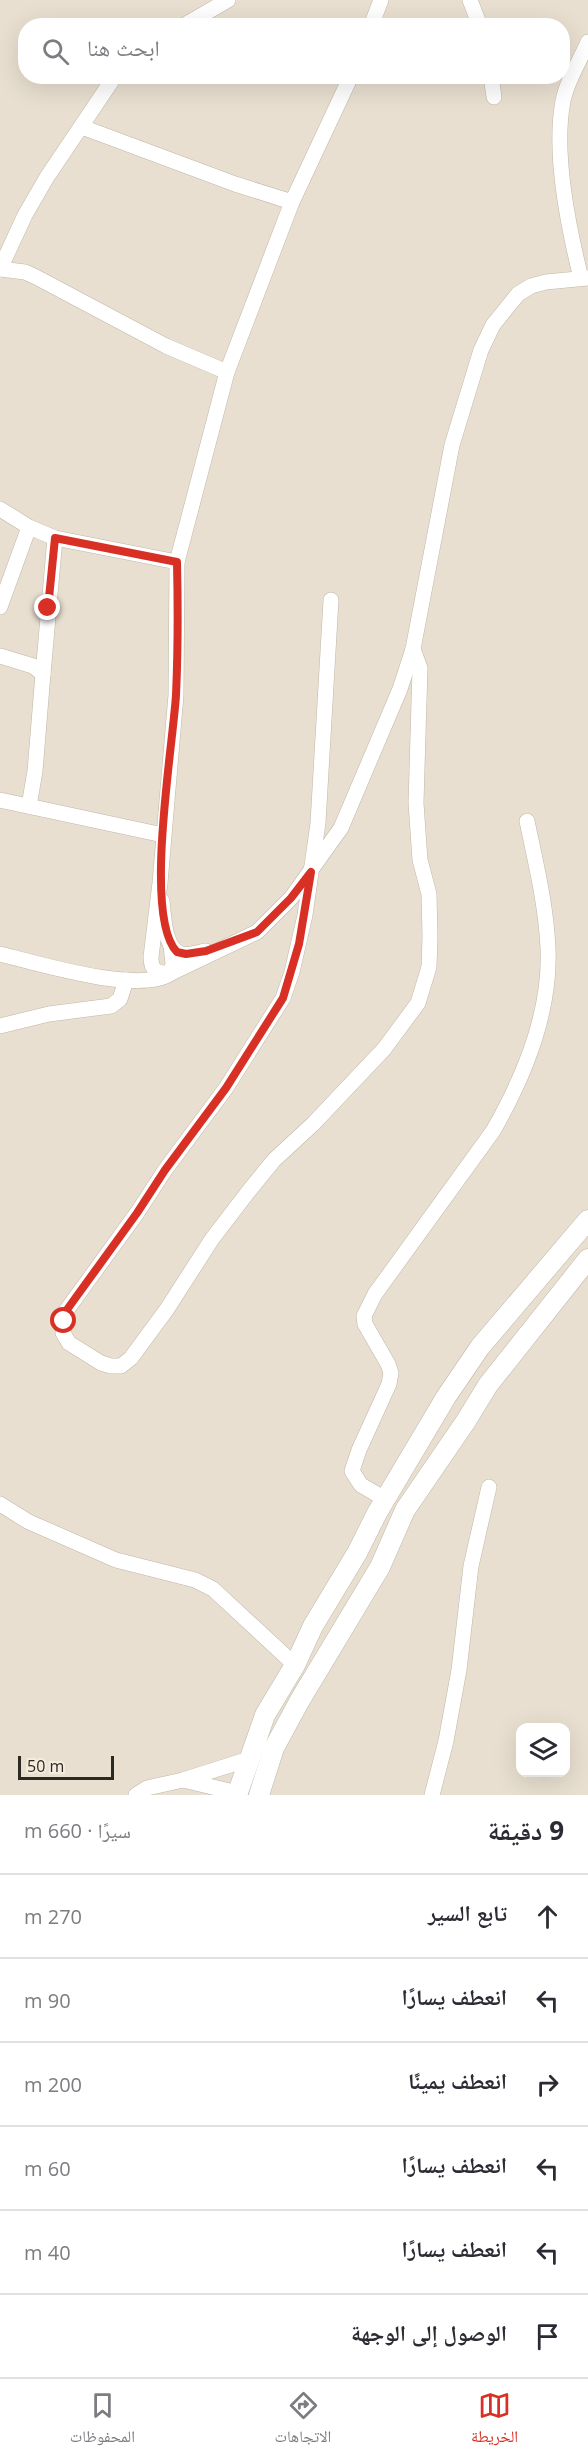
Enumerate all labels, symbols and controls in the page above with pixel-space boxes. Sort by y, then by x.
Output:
search box [18,18,570,84]
text: ابحث هنا [87,32,160,62]
icon: search [39,35,72,68]
route end [34,594,60,620]
route start [50,1307,76,1333]
map controls [516,1723,570,1777]
button: layers [516,1723,570,1777]
scale bar [18,1753,114,1780]
text: 50 m [27,1755,64,1777]
text: 9 دقيقة [488,1812,564,1848]
text: سيرًا · 660 m [24,1817,131,1844]
text: تابع السير [428,1897,507,1927]
icon: ahead [531,1900,564,1933]
text: 270 m [24,1903,82,1930]
text: انعطف يسارًا [402,1981,507,2011]
icon: left [531,1984,564,2017]
text: 90 m [24,1987,71,2014]
text: انعطف يمينًا [408,2065,507,2095]
icon: right [531,2068,564,2101]
text: 200 m [24,2071,82,2098]
text: انعطف يسارًا [402,2149,507,2179]
icon: left [531,2152,564,2185]
text: 60 m [24,2155,71,2182]
text: انعطف يسارًا [402,2233,507,2263]
icon: left [531,2236,564,2269]
text: 40 m [24,2239,71,2266]
text: الوصول إلى الوجهة [351,2317,507,2347]
icon: arrive [531,2320,564,2353]
tab: المحفوظات [70,2389,135,2452]
tab: الاتجاهات [275,2389,331,2452]
tab: الخريطة [471,2389,518,2452]

